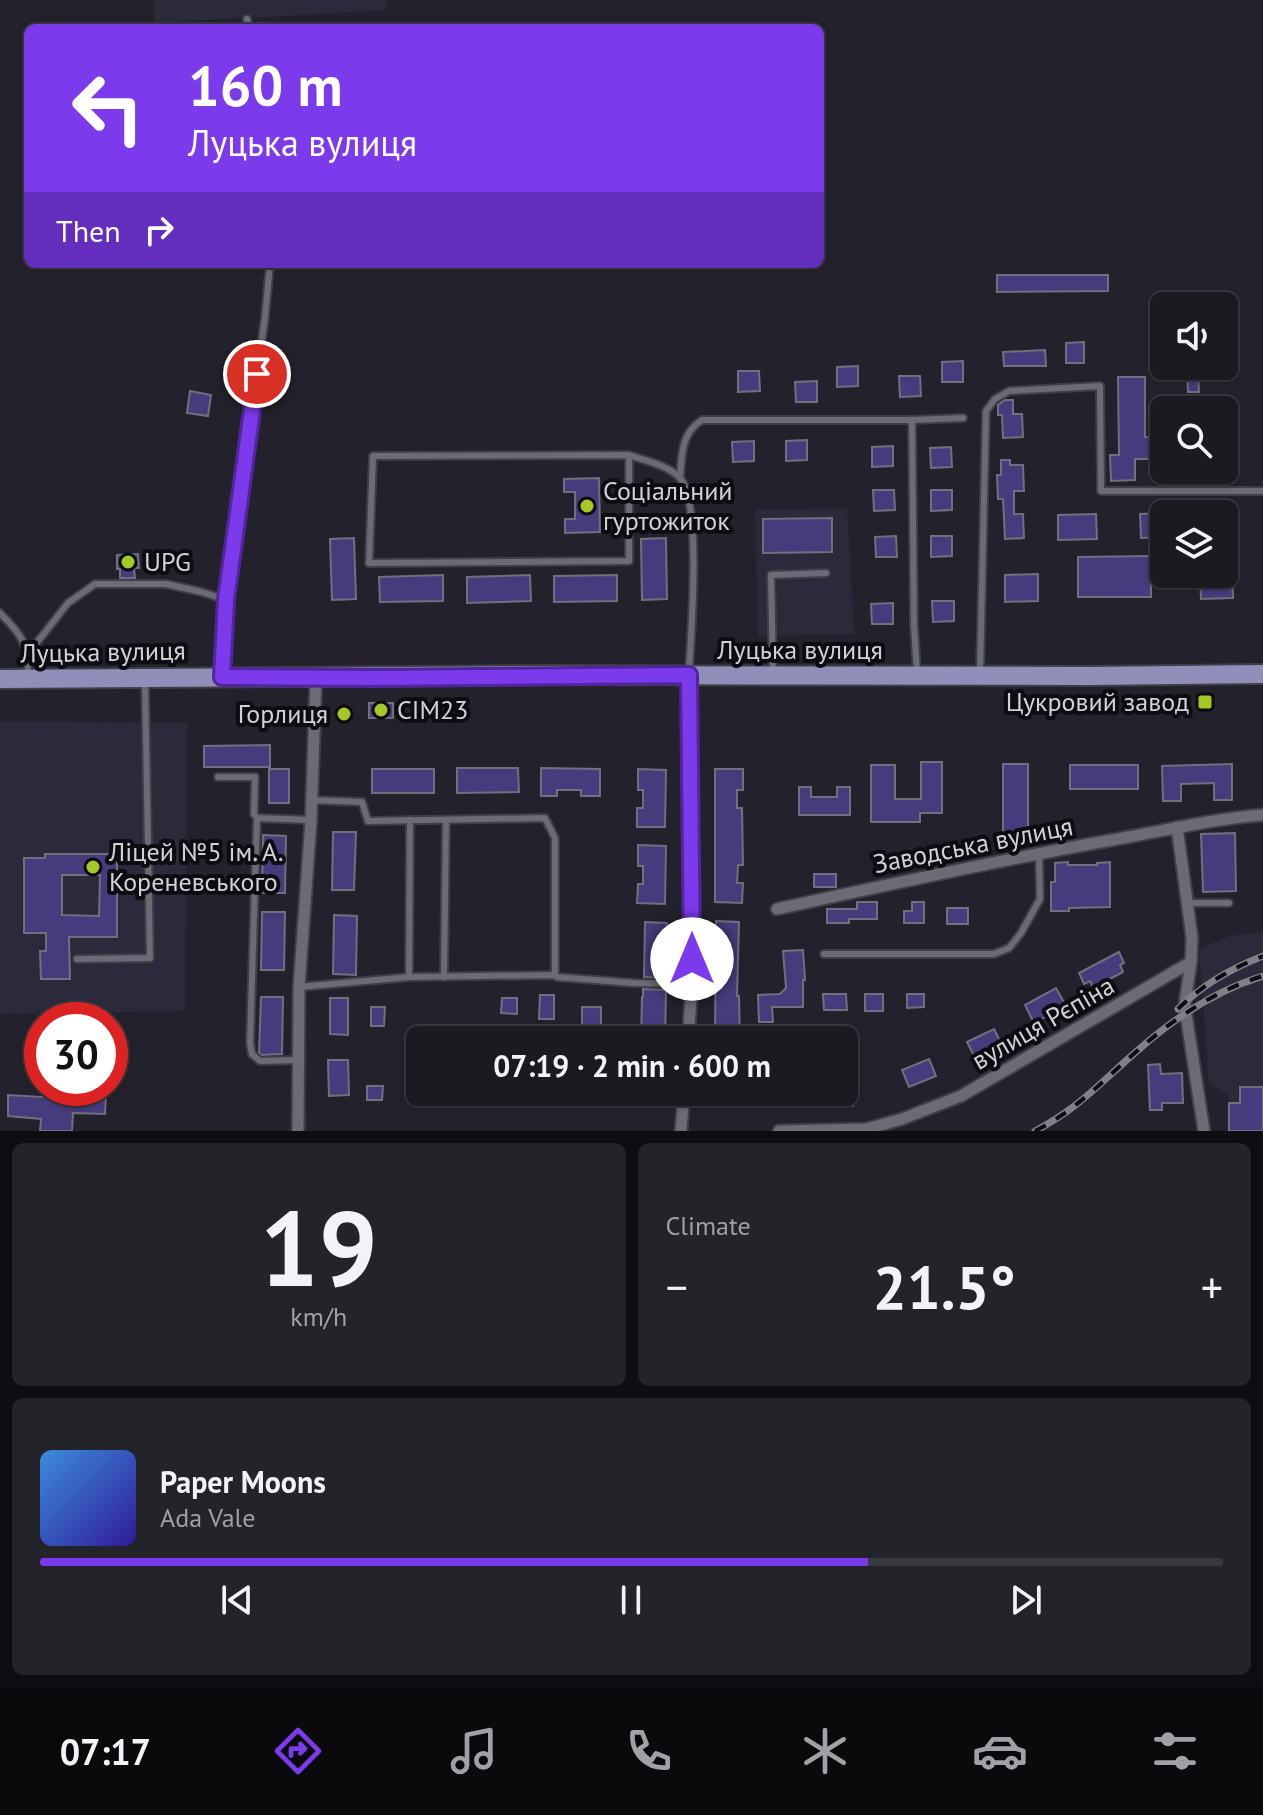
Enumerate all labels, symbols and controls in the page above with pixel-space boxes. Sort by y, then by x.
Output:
text: 160 m [188,49,343,121]
icon: left [56,56,160,160]
text: Луцька вулиця [188,119,417,166]
icon: right [137,208,181,252]
text: Then [56,211,121,250]
map controls [1150,292,1238,588]
button: sound [1150,292,1238,380]
pin [223,340,291,408]
icon: arrive [235,352,279,396]
button: search [1150,396,1238,484]
place label: Соціальний гуртожиток [603,474,733,537]
marker: Соціальний гуртожиток [578,497,596,515]
button: layers [1150,500,1238,588]
place label: UPG [144,545,191,578]
marker: UPG [119,553,137,571]
street label: Луцька вулиця [716,633,883,666]
street label: Луцька вулиця [19,634,186,669]
place label: Цукровий завод [1006,685,1189,718]
place label: СІМ23 [397,693,468,726]
marker: Цукровий завод [1196,693,1214,711]
place label: Горлиця [238,697,328,730]
marker: СІМ23 [372,701,390,719]
marker: Горлиця [335,705,353,723]
street label: Заводська вулиця [870,809,1075,880]
place label: Ліцей №5 ім. А. Кореневського [108,835,283,898]
marker: Ліцей №5 ім. А. Кореневського [84,858,102,876]
position arrow [650,917,734,1001]
street label: вулиця Рєпіна [966,968,1120,1077]
speed limit sign: 30 [24,1002,128,1106]
text: 07:19 · 2 min · 600 m [493,1046,771,1085]
text: 19 [260,1180,378,1315]
text: Climate [666,1209,751,1242]
text: 21.5° [873,1248,1016,1326]
text: − [666,1258,688,1315]
text: + [1201,1258,1223,1315]
text: km/h [290,1300,347,1333]
text: Paper Moons [160,1462,326,1501]
text: Ada Vale [160,1501,255,1534]
icon: previous [215,1578,259,1622]
icon: pause [609,1578,653,1622]
icon: next [1004,1578,1048,1622]
icon: directions [270,1723,326,1779]
icon: music [446,1723,502,1779]
icon: phone [621,1723,677,1779]
icon: climate [797,1723,853,1779]
icon: car [972,1723,1028,1779]
icon: filters [1147,1723,1203,1779]
text: 07:17 [60,1728,151,1775]

